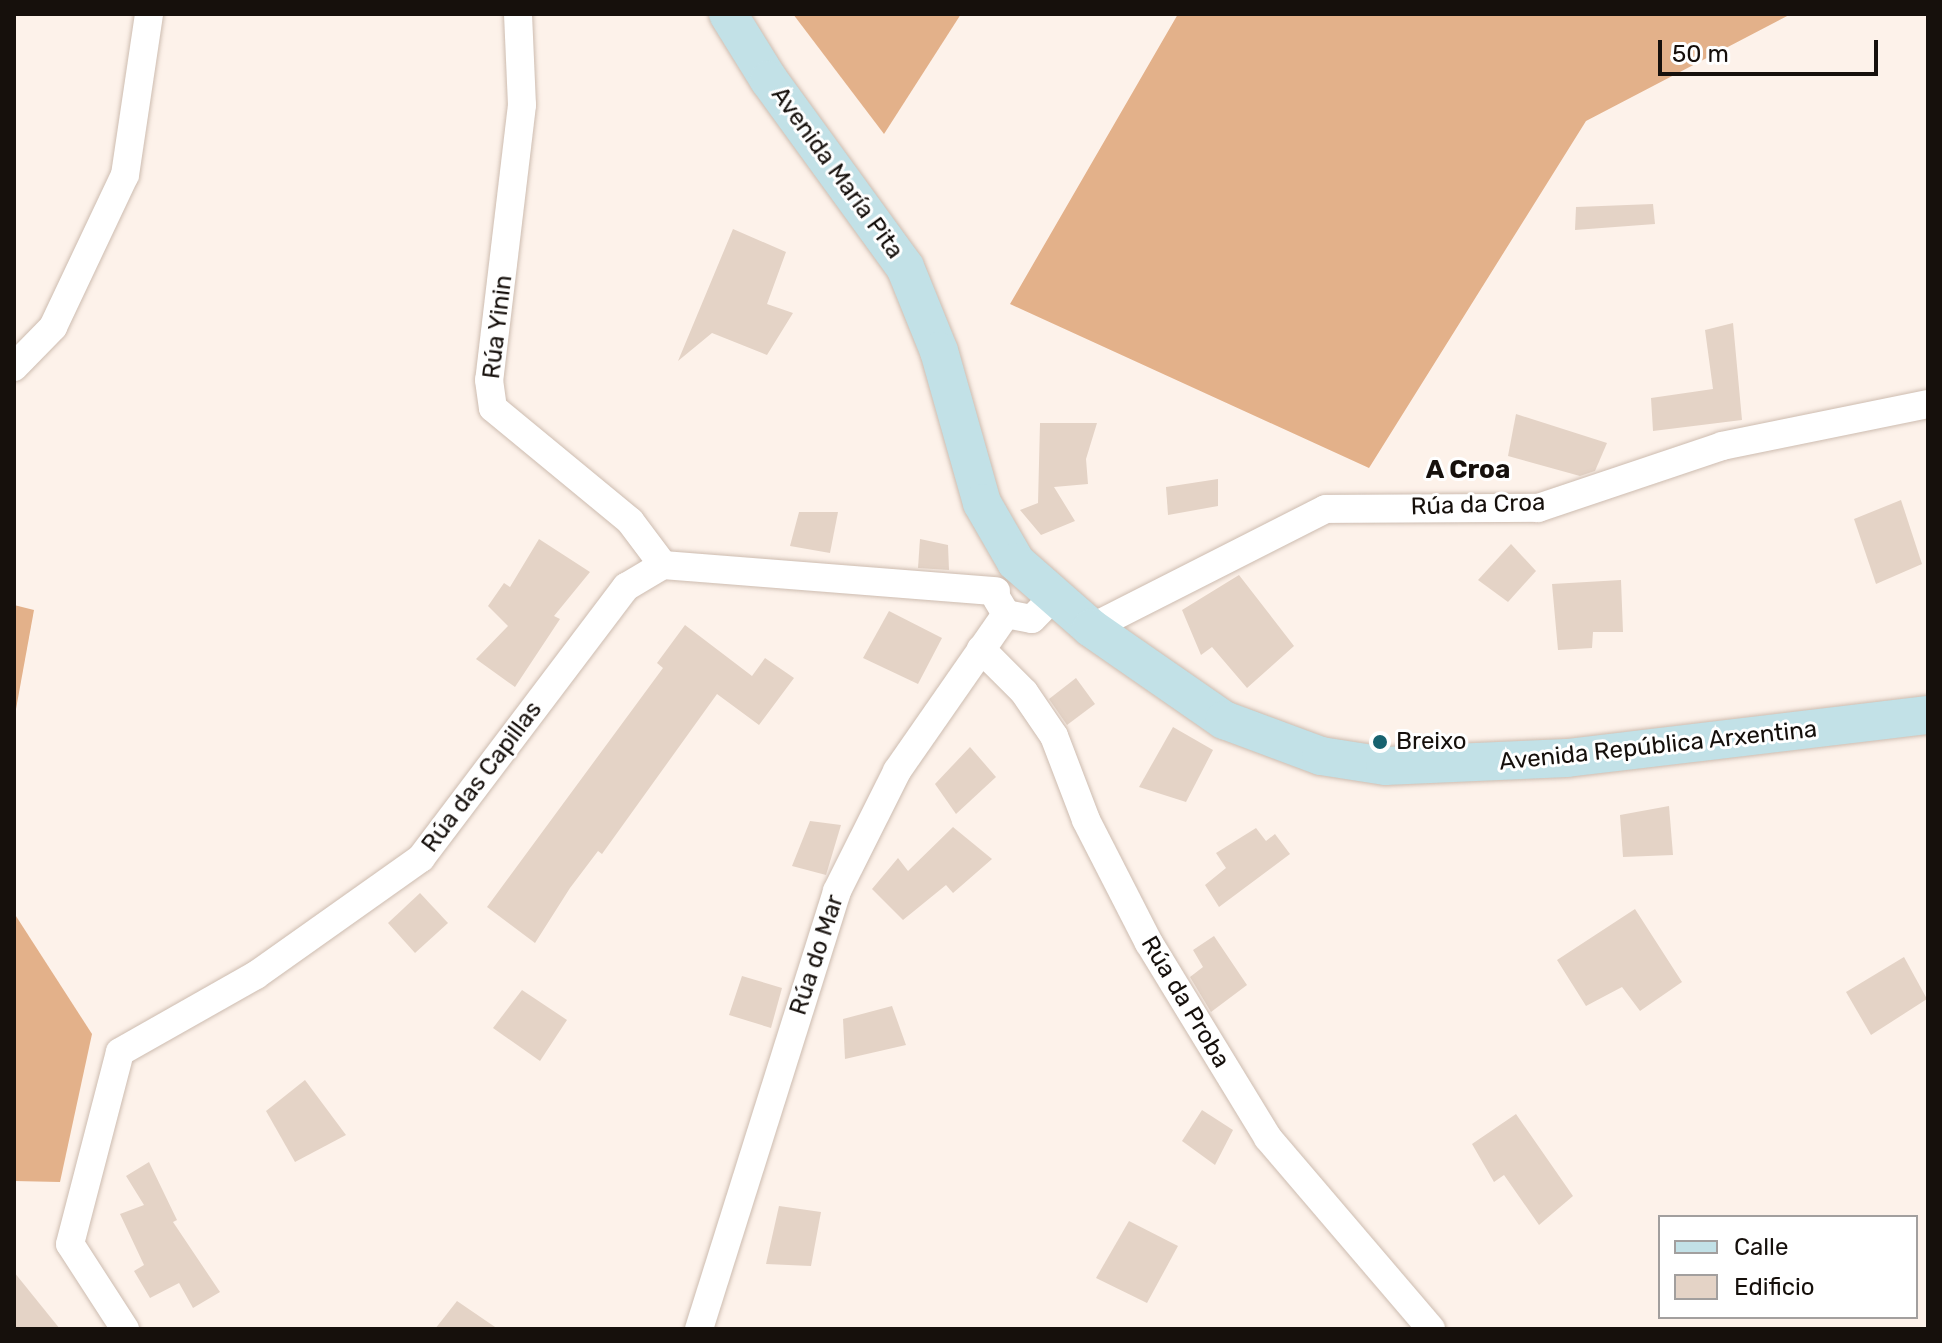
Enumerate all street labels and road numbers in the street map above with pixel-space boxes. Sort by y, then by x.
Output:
street label: Avenida María Pita [765,81,909,265]
street label: Rúa Yinin [477,273,519,381]
street label: Rúa da Croa [1410,488,1546,522]
street label: Rúa das Capillas [416,696,548,858]
street label: Avenida República Arxentina [1497,715,1819,777]
street label: Rúa do Mar [784,891,850,1019]
street label: Rúa da Proba [1134,931,1236,1073]

